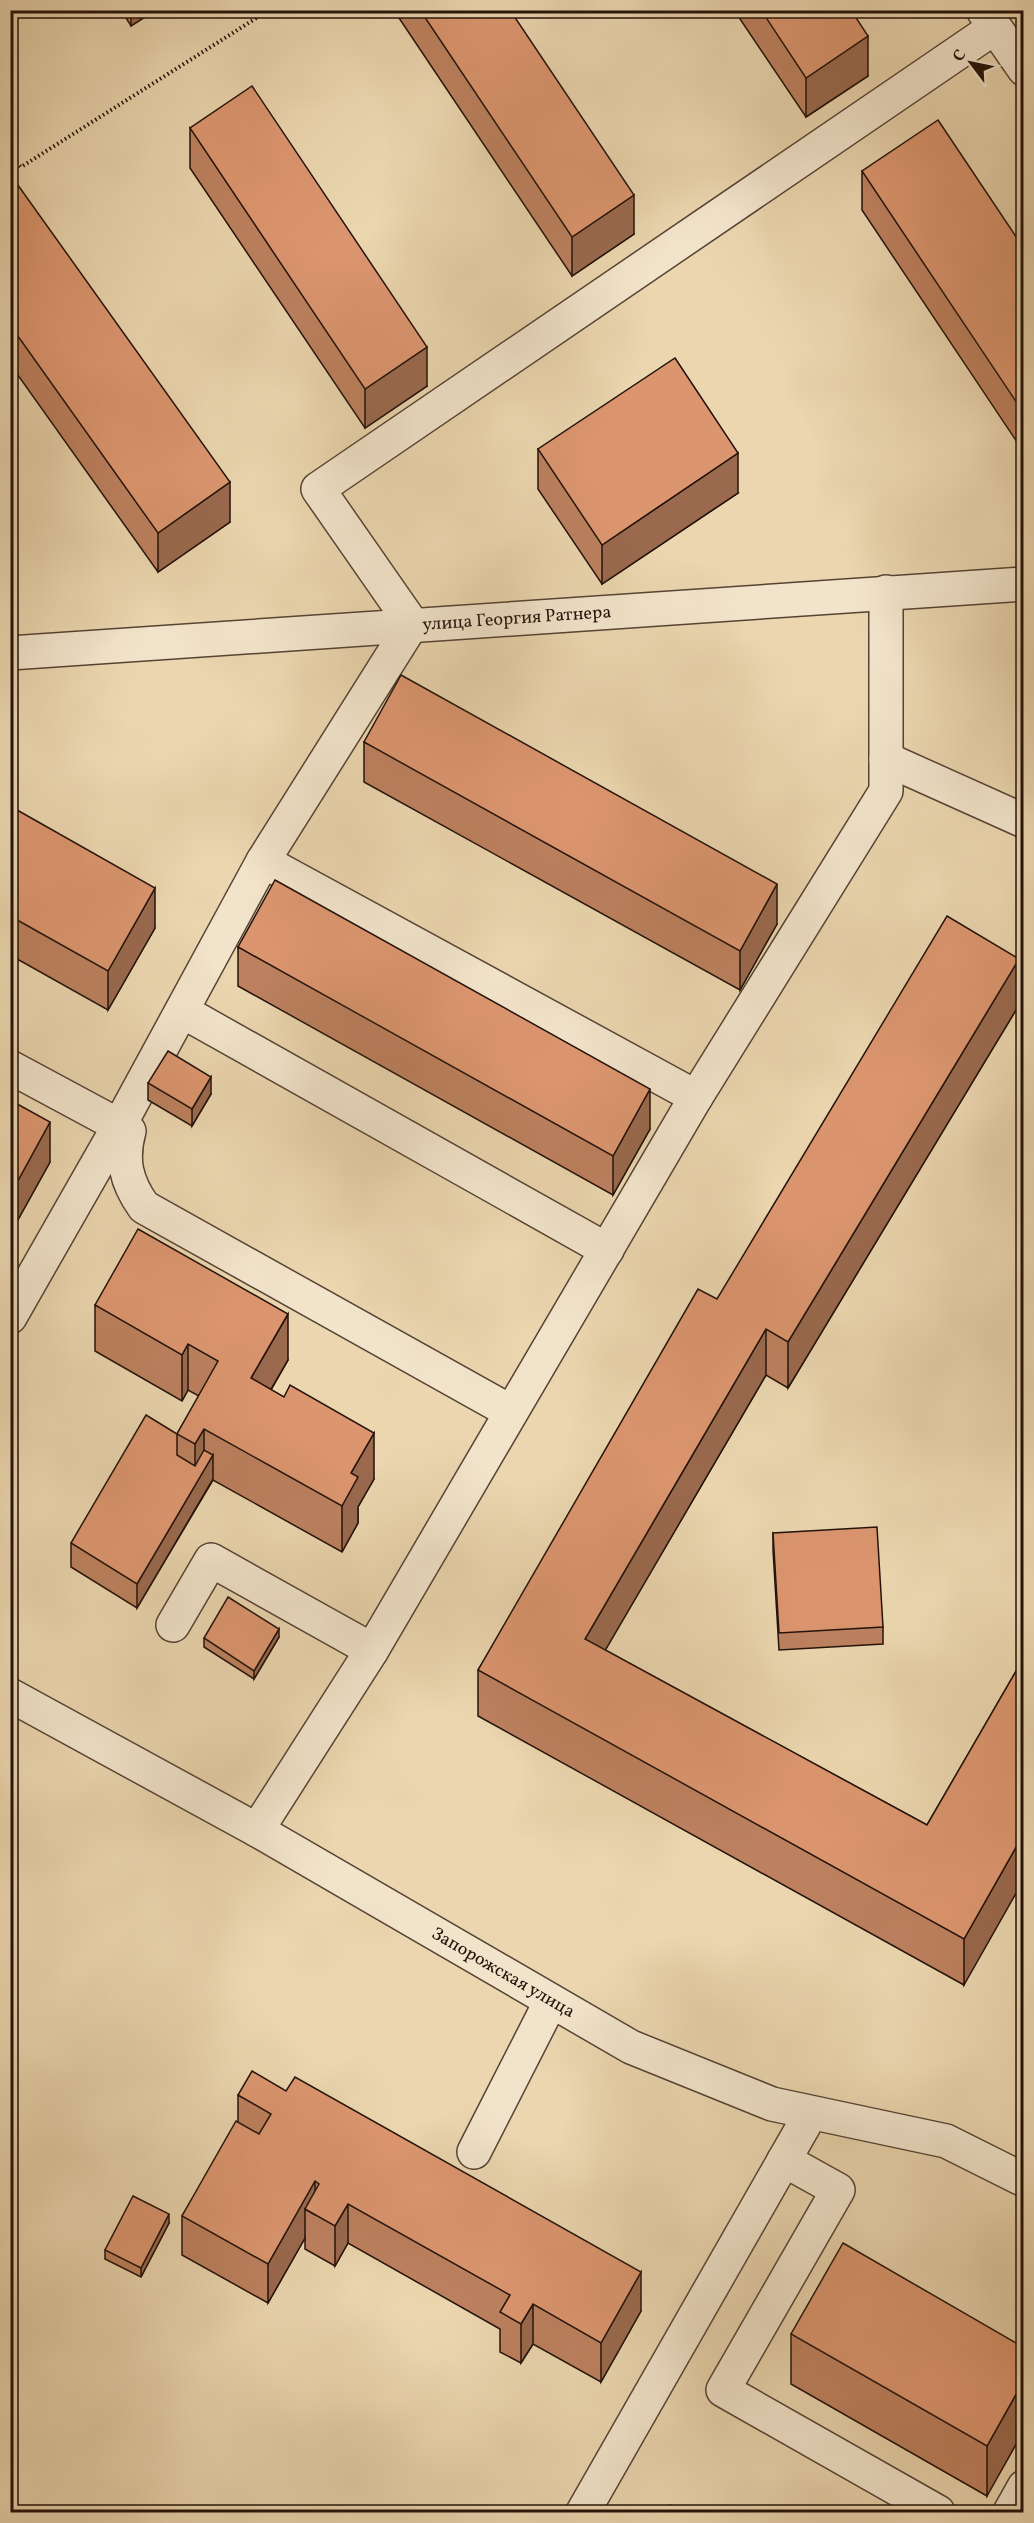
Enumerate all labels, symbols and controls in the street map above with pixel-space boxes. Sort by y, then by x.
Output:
north arrow [941,33,1001,93]
text: С [948,46,972,66]
street label: улица Георгия Ратнера [422,600,612,637]
street label: Запорожская улица [427,1921,579,2024]

